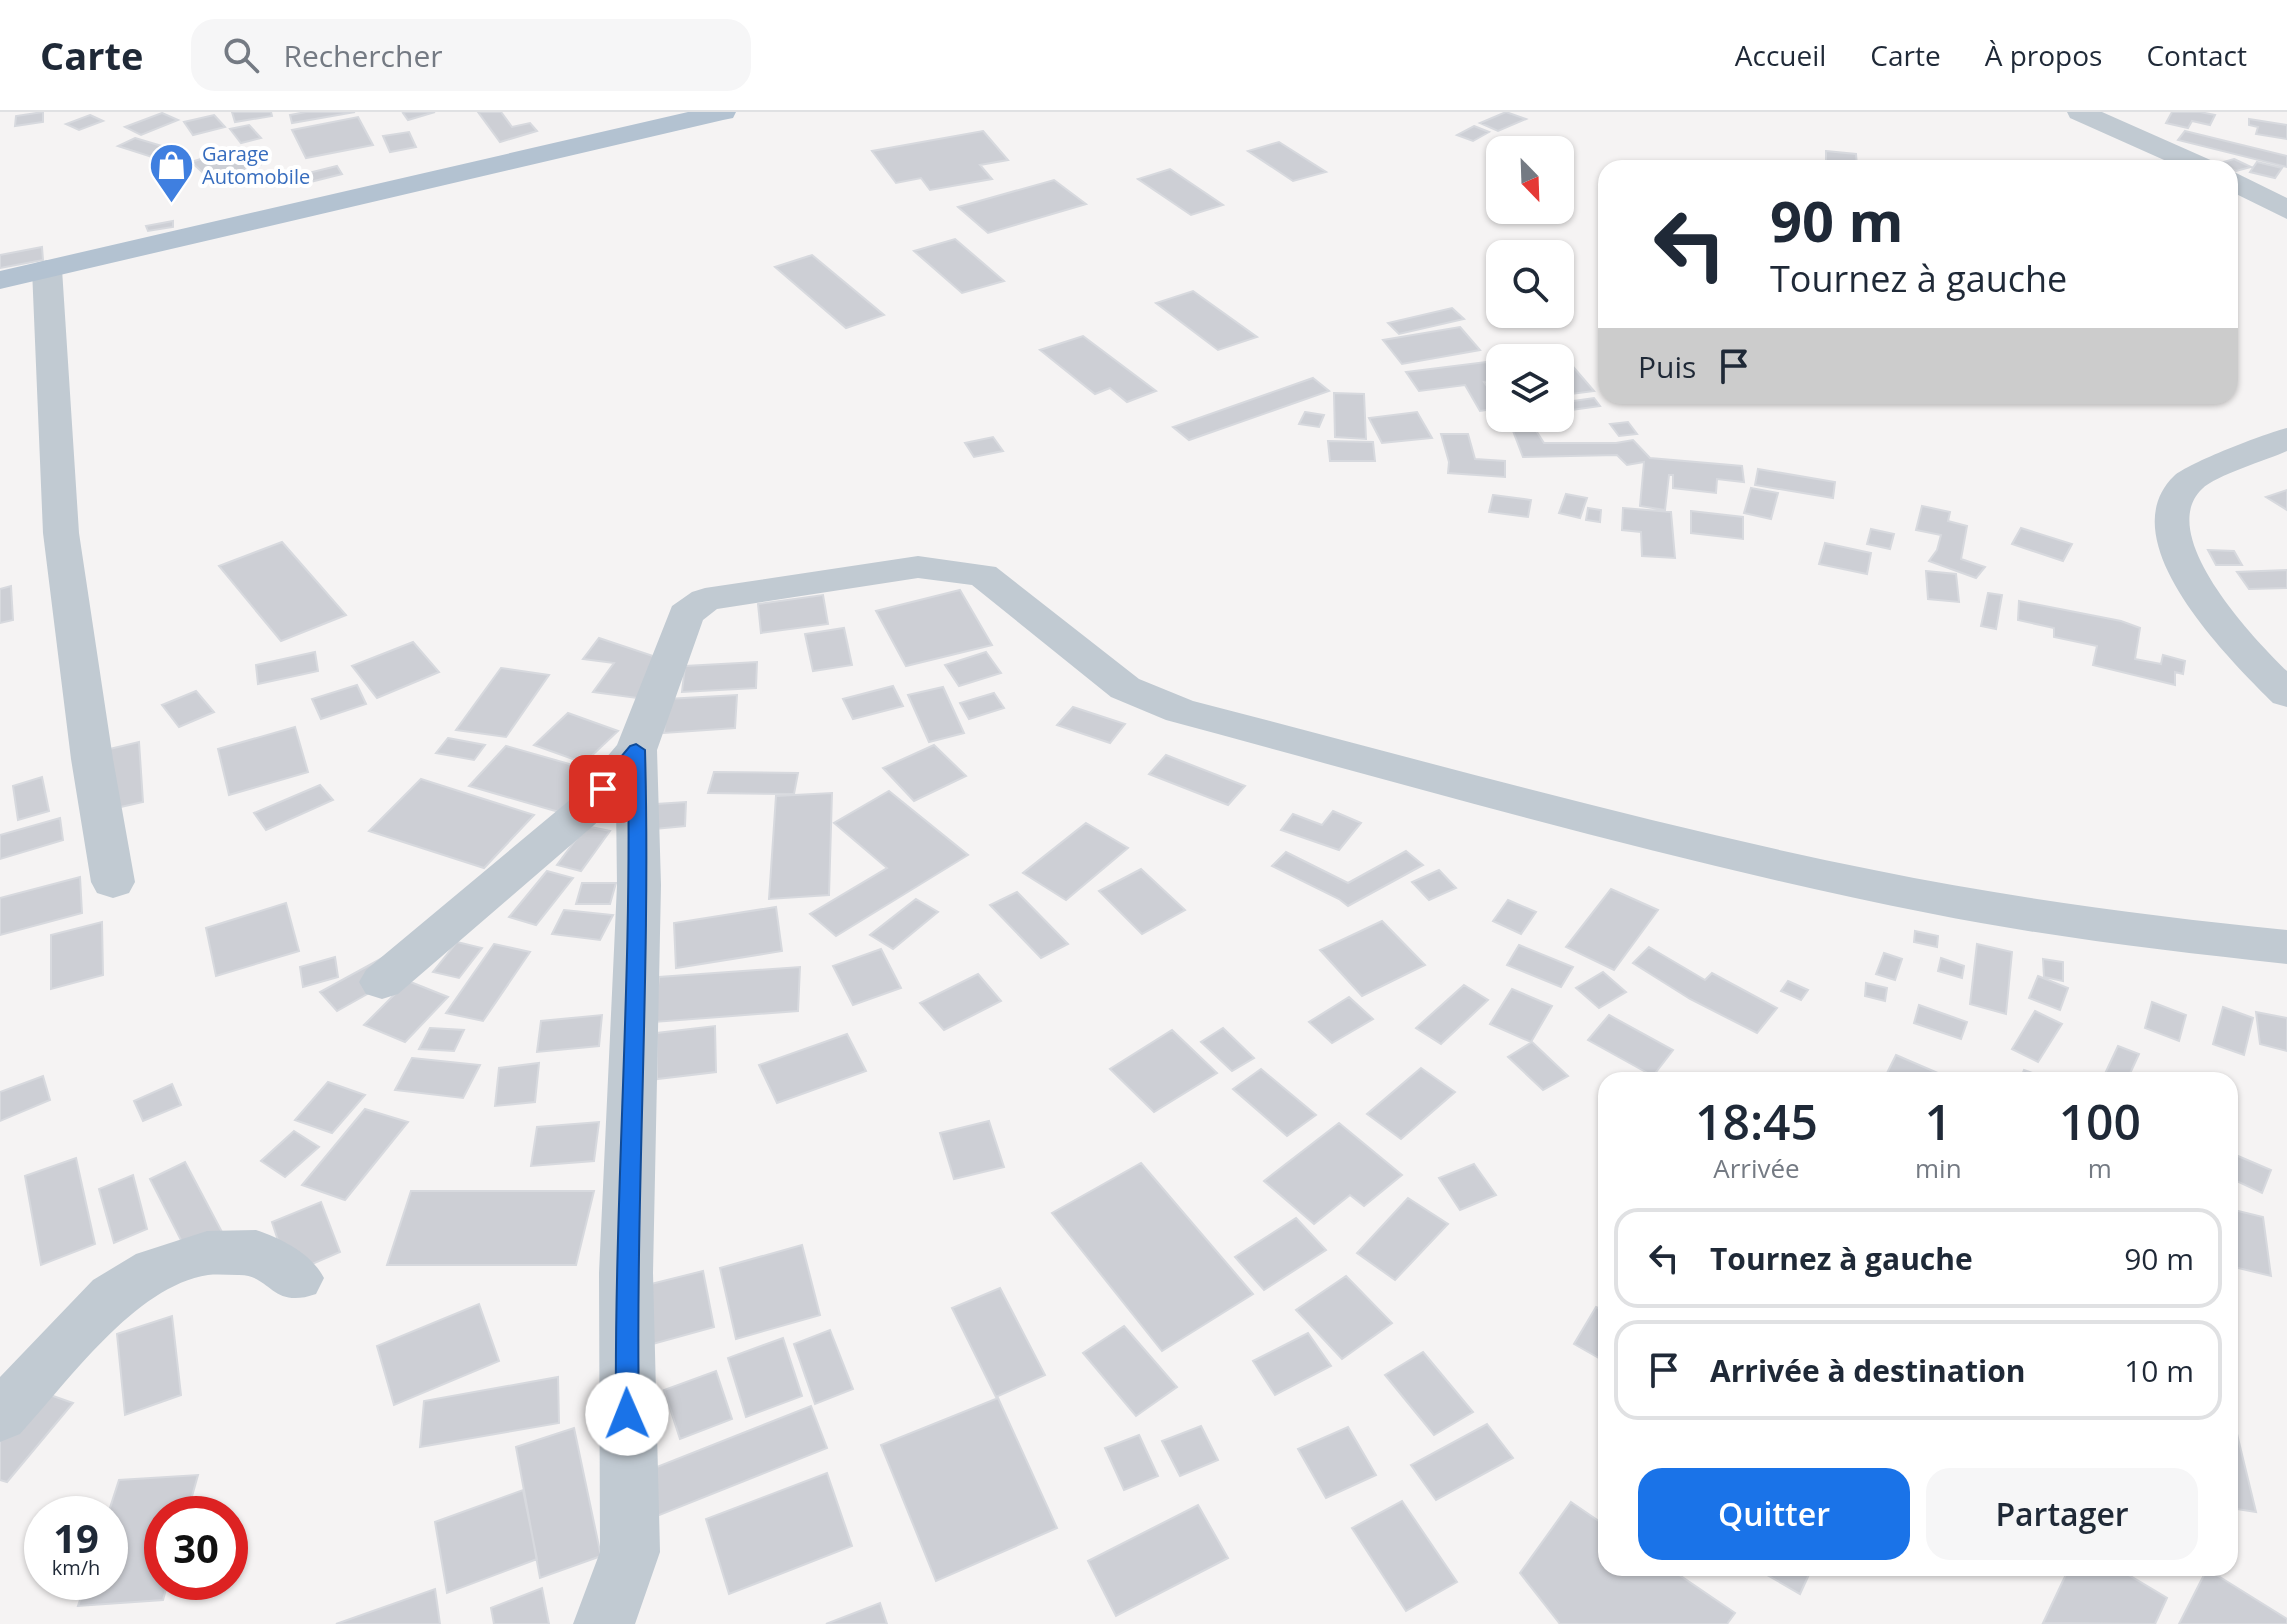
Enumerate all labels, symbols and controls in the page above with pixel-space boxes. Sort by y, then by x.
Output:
search box [191,19,751,91]
text: Carte [40,29,143,81]
icon: search [219,33,263,77]
text: Rechercher [283,35,443,76]
text: Accueil [1735,36,1826,74]
text: Carte [1870,36,1941,74]
text: À propos [1985,36,2102,74]
text: Contact [2146,36,2247,74]
north arrow [1486,136,1574,224]
map controls [1486,136,1574,432]
place label: Garage Automobile [202,140,310,190]
shop icon: Garage Automobile [147,141,195,204]
text: 90 m [1770,182,1904,258]
icon: left [1638,192,1742,296]
button: search [1486,240,1574,328]
text: Tournez à gauche [1770,254,2067,303]
button: layers [1486,344,1574,432]
icon: arrive [1712,344,1756,388]
text: Puis [1638,346,1696,387]
pin [569,755,637,823]
icon: arrive [581,767,625,811]
text: 18:45 [1695,1089,1818,1154]
text: 1 [1925,1089,1952,1154]
text: 100 [2059,1089,2141,1154]
text: Arrivée [1713,1150,1800,1186]
text: min [1915,1150,1962,1186]
text: m [2088,1150,2112,1186]
icon: left [1642,1236,1686,1280]
text: Tournez à gauche [1710,1238,1973,1279]
text: 90 m [2124,1238,2194,1279]
icon: arrive [1642,1348,1686,1392]
text: Arrivée à destination [1710,1350,2025,1391]
text: 10 m [2124,1350,2194,1391]
position arrow [585,1372,669,1456]
button: Quitter [1638,1468,1910,1560]
button: Partager [1926,1468,2198,1560]
speed limit sign: 30 [144,1496,248,1600]
text: 19 [53,1510,99,1565]
text: km/h [52,1554,100,1581]

